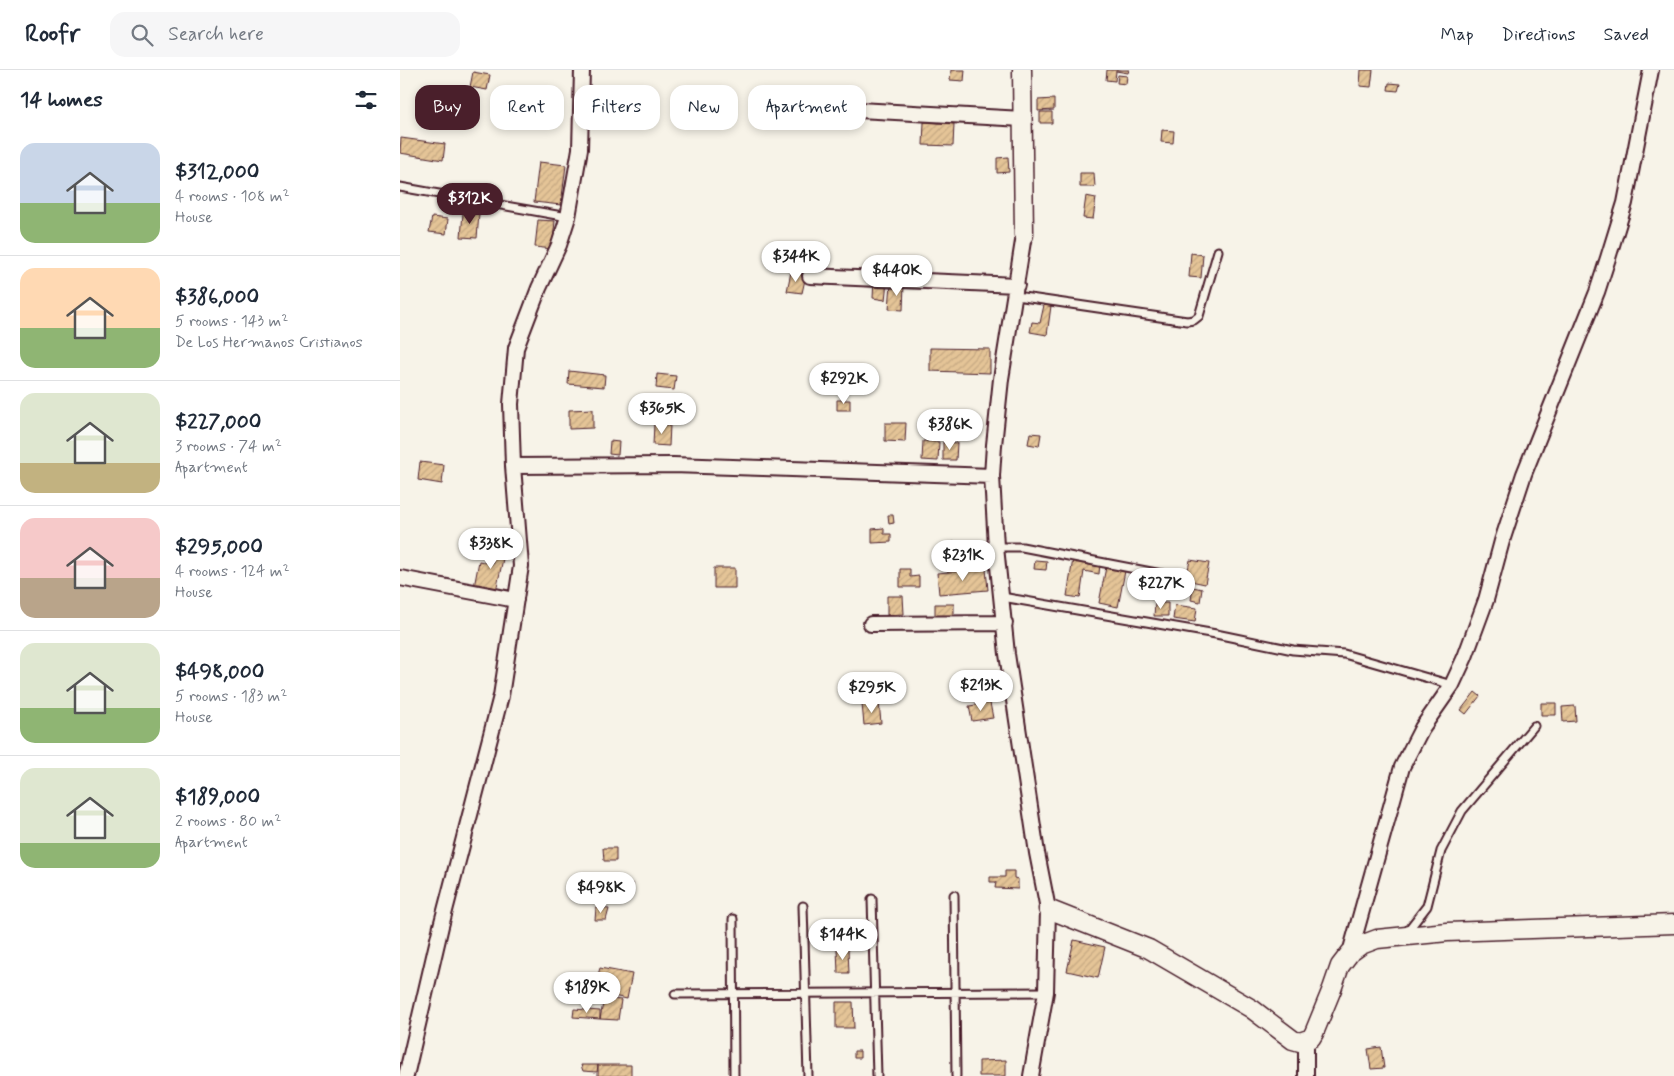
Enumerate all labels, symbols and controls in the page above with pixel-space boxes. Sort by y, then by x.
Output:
search box [110,12,460,57]
text: Roofr [25,19,80,50]
icon: search [128,21,156,49]
text: Search here [168,22,264,47]
text: Map [1441,23,1474,47]
text: Directions [1502,23,1576,47]
text: Saved [1604,23,1649,47]
chip: Buy [415,85,480,130]
chip: Rent [490,85,564,130]
chip: Filters [574,85,660,130]
chip: New [670,85,738,130]
chip: Apartment [748,85,866,130]
text: 14 homes [20,86,103,114]
icon: filters [352,86,380,114]
text: $312,000 [175,158,259,186]
icon: home [60,163,120,223]
pin: $312K [435,182,505,225]
text: 4 rooms · 108 m² [175,186,290,207]
text: $312K [448,188,492,209]
text: House [175,207,213,228]
pin: $344K [761,240,831,283]
text: $344K [772,246,820,267]
pin: $440K [862,254,932,297]
text: $440K [872,260,922,281]
text: $386,000 [175,283,259,311]
icon: home [60,288,120,348]
text: 5 rooms · 143 m² [175,311,288,332]
text: De Los Hermanos Cristianos [175,332,363,353]
pin: $292K [809,362,879,405]
text: $292K [820,368,868,389]
pin: $365K [627,392,697,435]
text: $365K [639,398,685,419]
text: $227,000 [175,408,261,436]
pin: $386K [915,408,985,451]
icon: home [60,413,120,473]
text: $386K [928,414,972,435]
text: 3 rooms · 74 m² [175,436,282,457]
text: Apartment [175,457,248,478]
pin: $338K [456,528,526,570]
text: $295,000 [175,533,263,561]
text: $338K [469,533,513,554]
icon: home [60,538,120,598]
pin: $231K [928,540,998,582]
text: $231K [942,545,984,566]
text: 4 rooms · 124 m² [175,561,290,582]
pin: $227K [1126,568,1196,610]
text: $227K [1138,573,1184,594]
text: House [175,582,213,603]
text: $498,000 [175,658,264,686]
icon: home [60,663,120,723]
pin: $213K [946,670,1016,712]
pin: $295K [837,672,907,714]
text: $213K [960,675,1002,696]
text: $295K [849,677,895,698]
text: 5 rooms · 183 m² [175,686,287,707]
text: House [175,707,213,728]
text: $189,000 [175,783,260,811]
icon: home [60,788,120,848]
text: 2 rooms · 80 m² [175,811,281,832]
text: Apartment [175,832,248,853]
pin: $498K [566,872,636,914]
text: $498K [577,877,625,898]
pin: $144K [808,918,878,961]
text: $144K [820,924,867,945]
pin: $189K [552,972,622,1014]
text: $189K [564,977,610,998]

